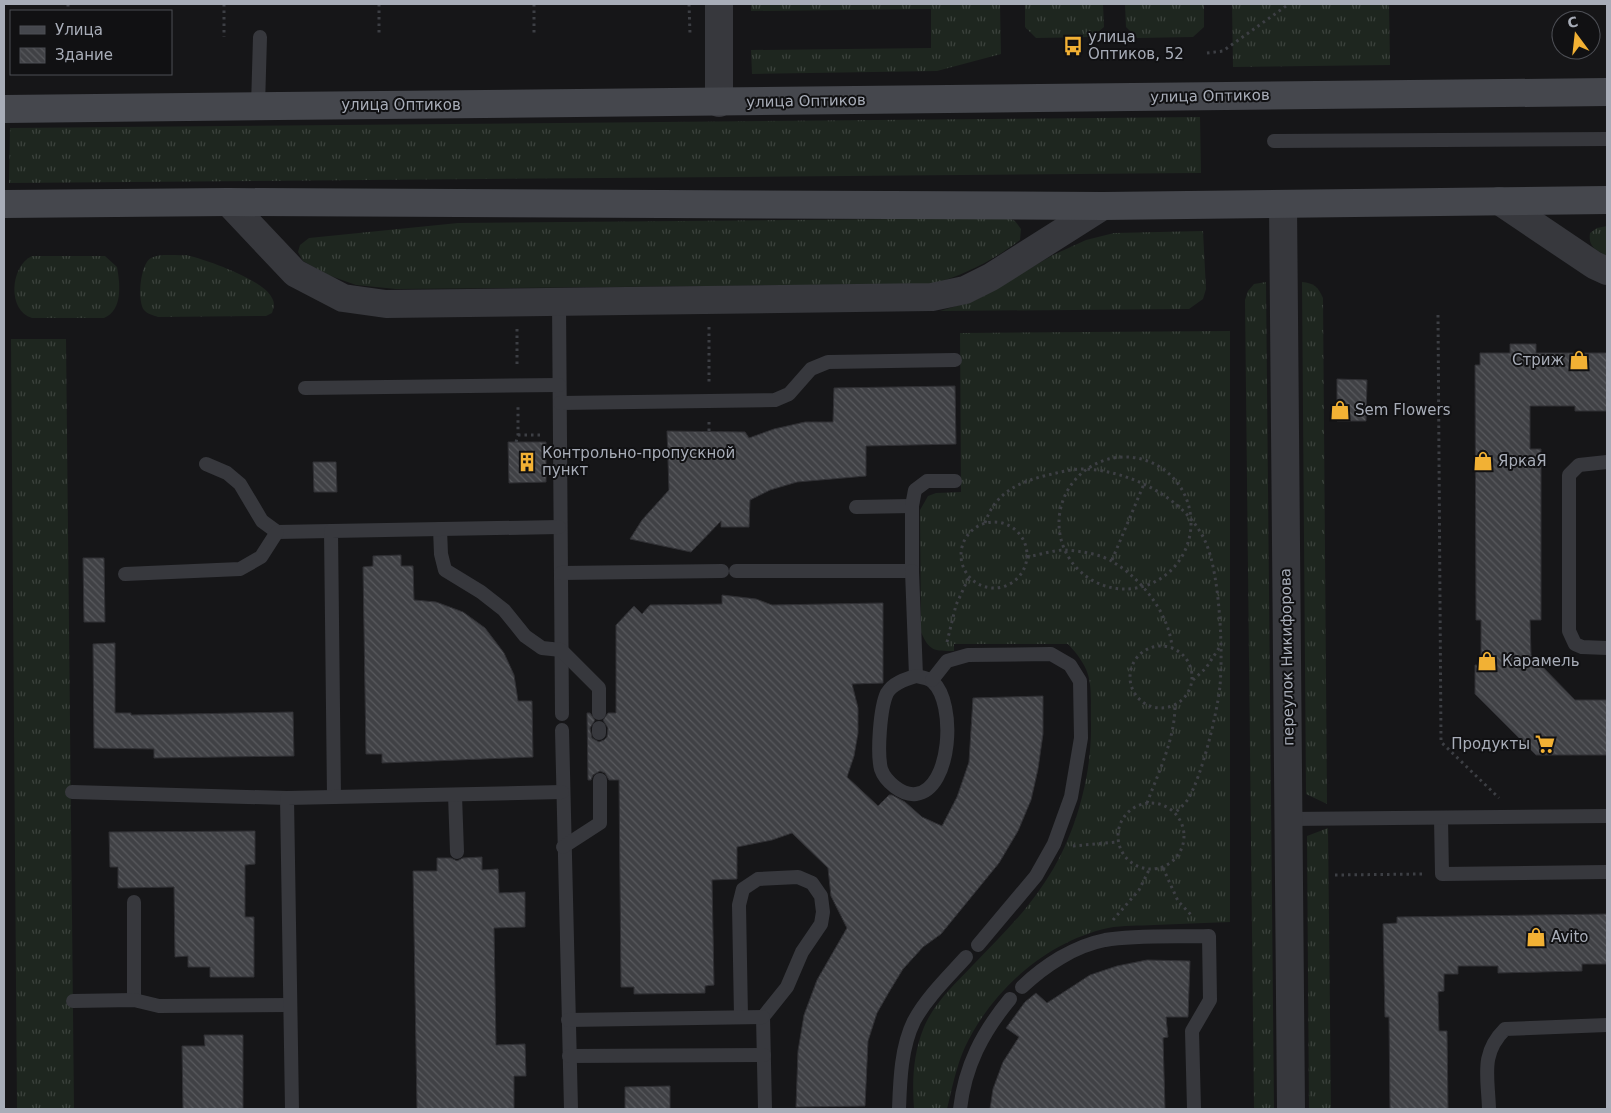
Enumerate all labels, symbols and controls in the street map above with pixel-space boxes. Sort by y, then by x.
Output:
legend [10,10,172,75]
north arrow [1551,10,1601,60]
text: С [1566,13,1580,32]
text: Улица [55,21,103,39]
place label: улица Оптиков, 52 [1088,28,1184,63]
bus stop icon: улица Оптиков, 52 [1062,35,1084,57]
text: Здание [55,46,113,64]
street label: улица Оптиков [1150,86,1270,106]
street label: улица Оптиков [746,91,866,111]
street label: улица Оптиков [341,96,461,114]
shop icon: Стриж [1568,349,1590,371]
place label: Стриж [1512,351,1564,369]
shop icon: Sem Flowers [1329,399,1351,421]
place label: Sem Flowers [1355,401,1451,419]
place label: Контрольно-пропускной пункт [542,444,735,479]
shop icon: ЯркаЯ [1472,450,1494,472]
building icon: Контрольно-пропускной пункт [516,451,538,473]
place label: ЯркаЯ [1498,452,1547,470]
street label: переулок Никифорова [1276,568,1298,746]
shop icon: Карамель [1476,650,1498,672]
place label: Карамель [1502,652,1580,670]
supermarket icon: Продукты [1534,733,1556,755]
place label: Продукты [1451,735,1530,753]
shop icon: Avito [1525,926,1547,948]
place label: Avito [1551,928,1589,946]

